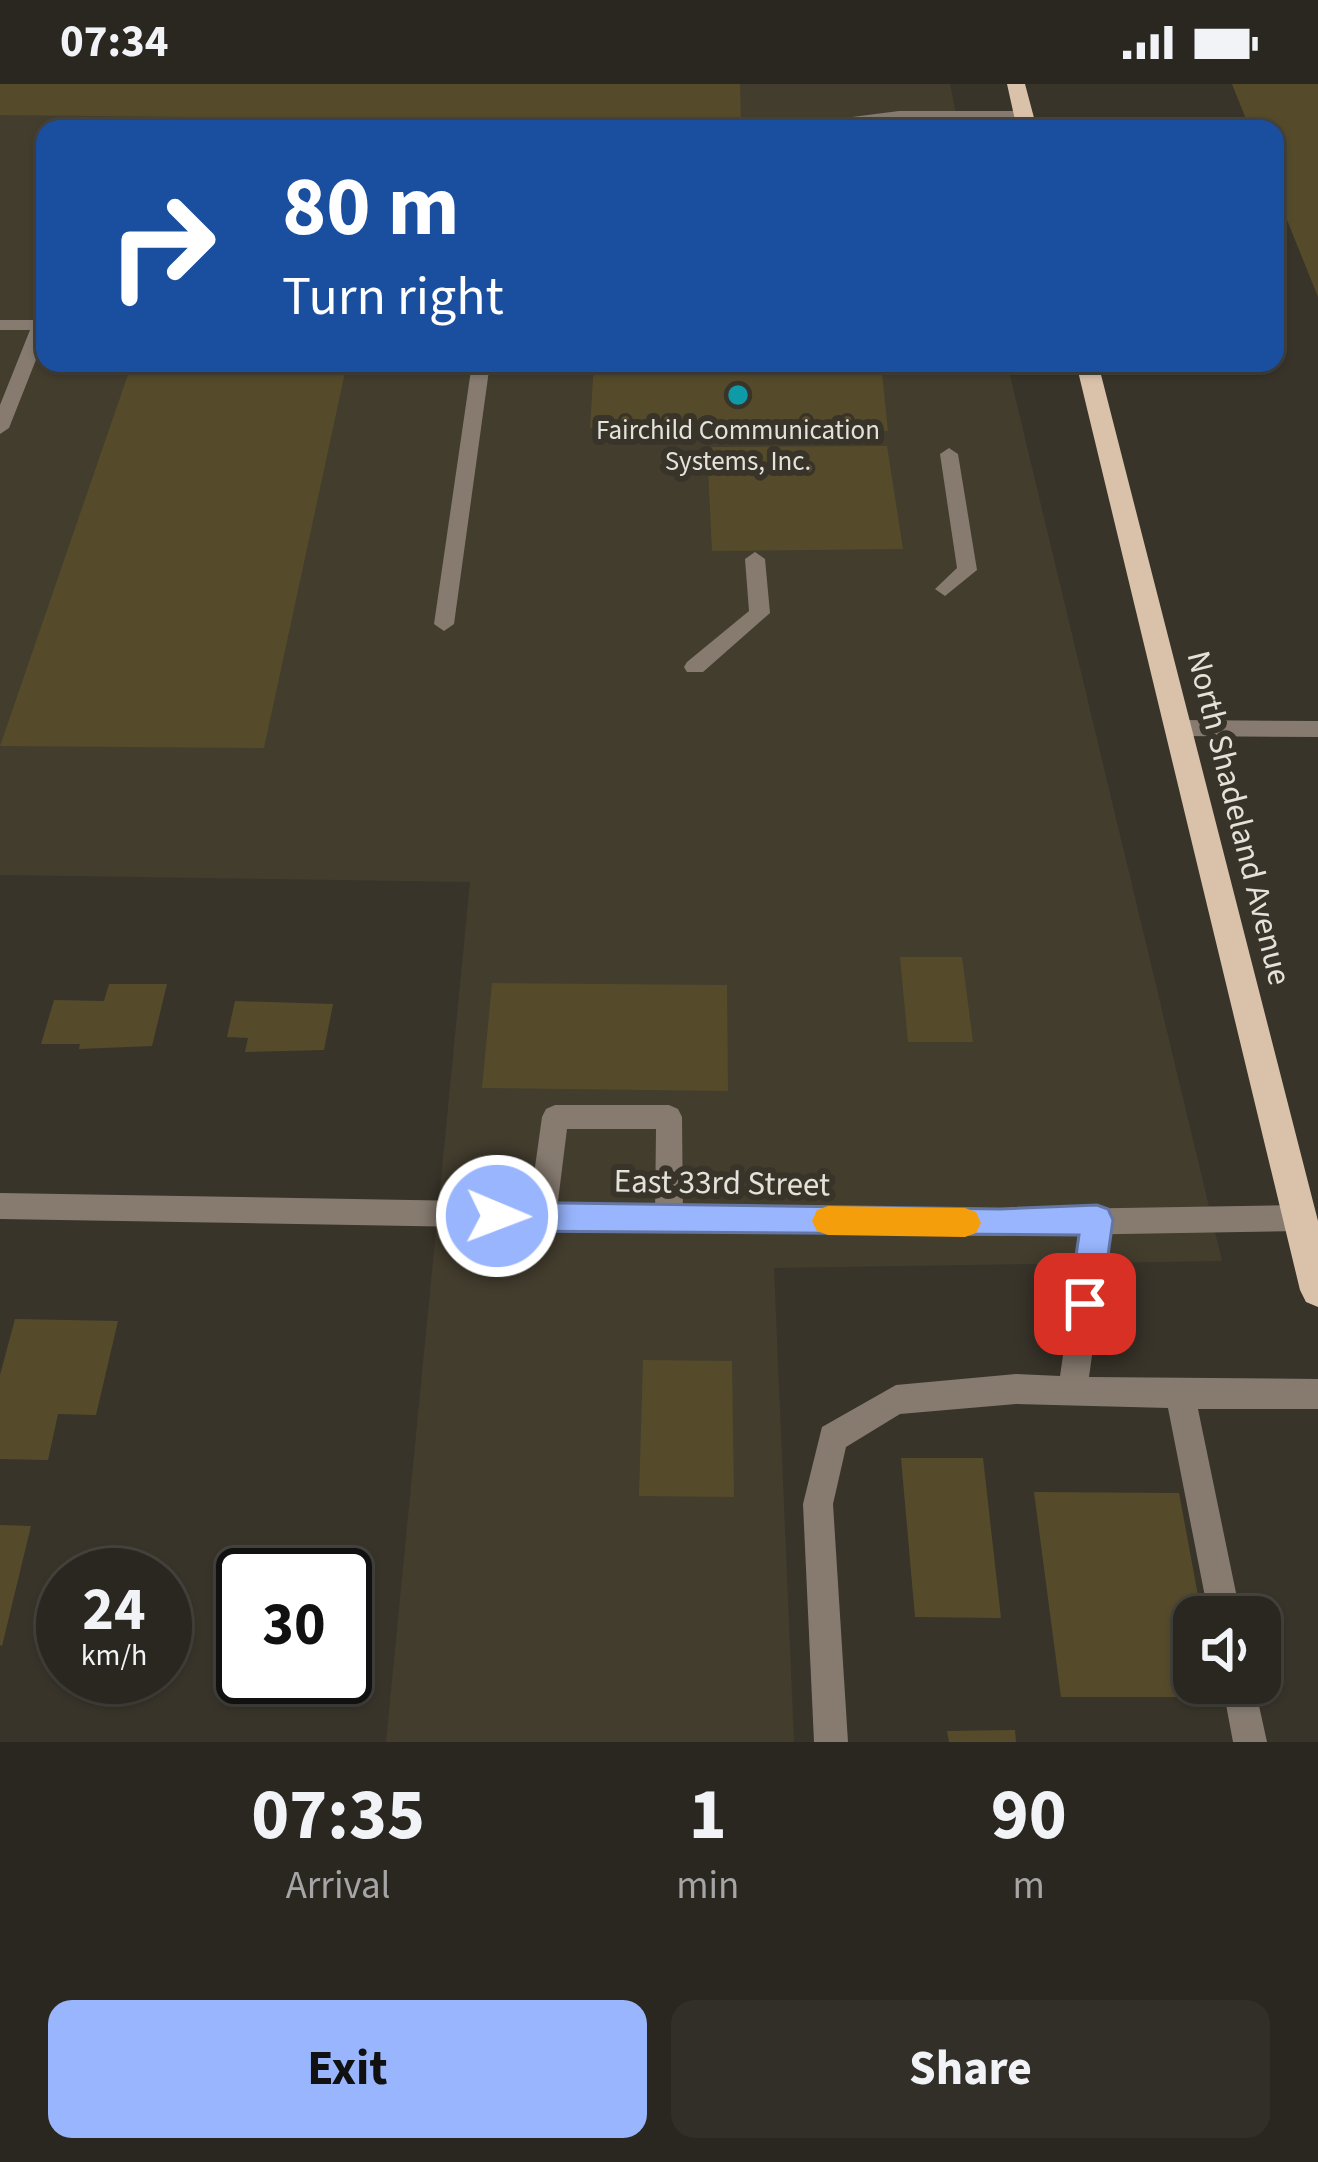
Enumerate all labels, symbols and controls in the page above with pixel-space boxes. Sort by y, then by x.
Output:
text: 07:34 [60,10,169,74]
text: 80 m [282,148,460,268]
icon: right [84,168,240,324]
text: Turn right [282,259,504,336]
marker: Fairchild Communication Systems, Inc. [725,382,751,408]
place label: Fairchild Communication Systems, Inc. [596,411,880,481]
street label: North Shadeland Avenue [1175,646,1303,990]
position arrow [434,1153,560,1279]
street label: East 33rd Street [613,1158,831,1208]
pin [1034,1253,1136,1355]
icon: arrive [1052,1271,1118,1337]
speed limit sign: 30 [216,1548,372,1704]
text: 24 [82,1568,146,1653]
map controls [1173,1596,1281,1704]
button: sound [1173,1596,1281,1704]
text: km/h [81,1634,147,1677]
text: 07:35 [251,1764,425,1867]
text: 1 [689,1764,727,1867]
text: 90 [991,1764,1067,1867]
text: Arrival [286,1858,391,1914]
text: min [676,1858,739,1914]
text: m [1013,1858,1045,1914]
button: Exit [48,2000,647,2138]
button: Share [671,2000,1270,2138]

